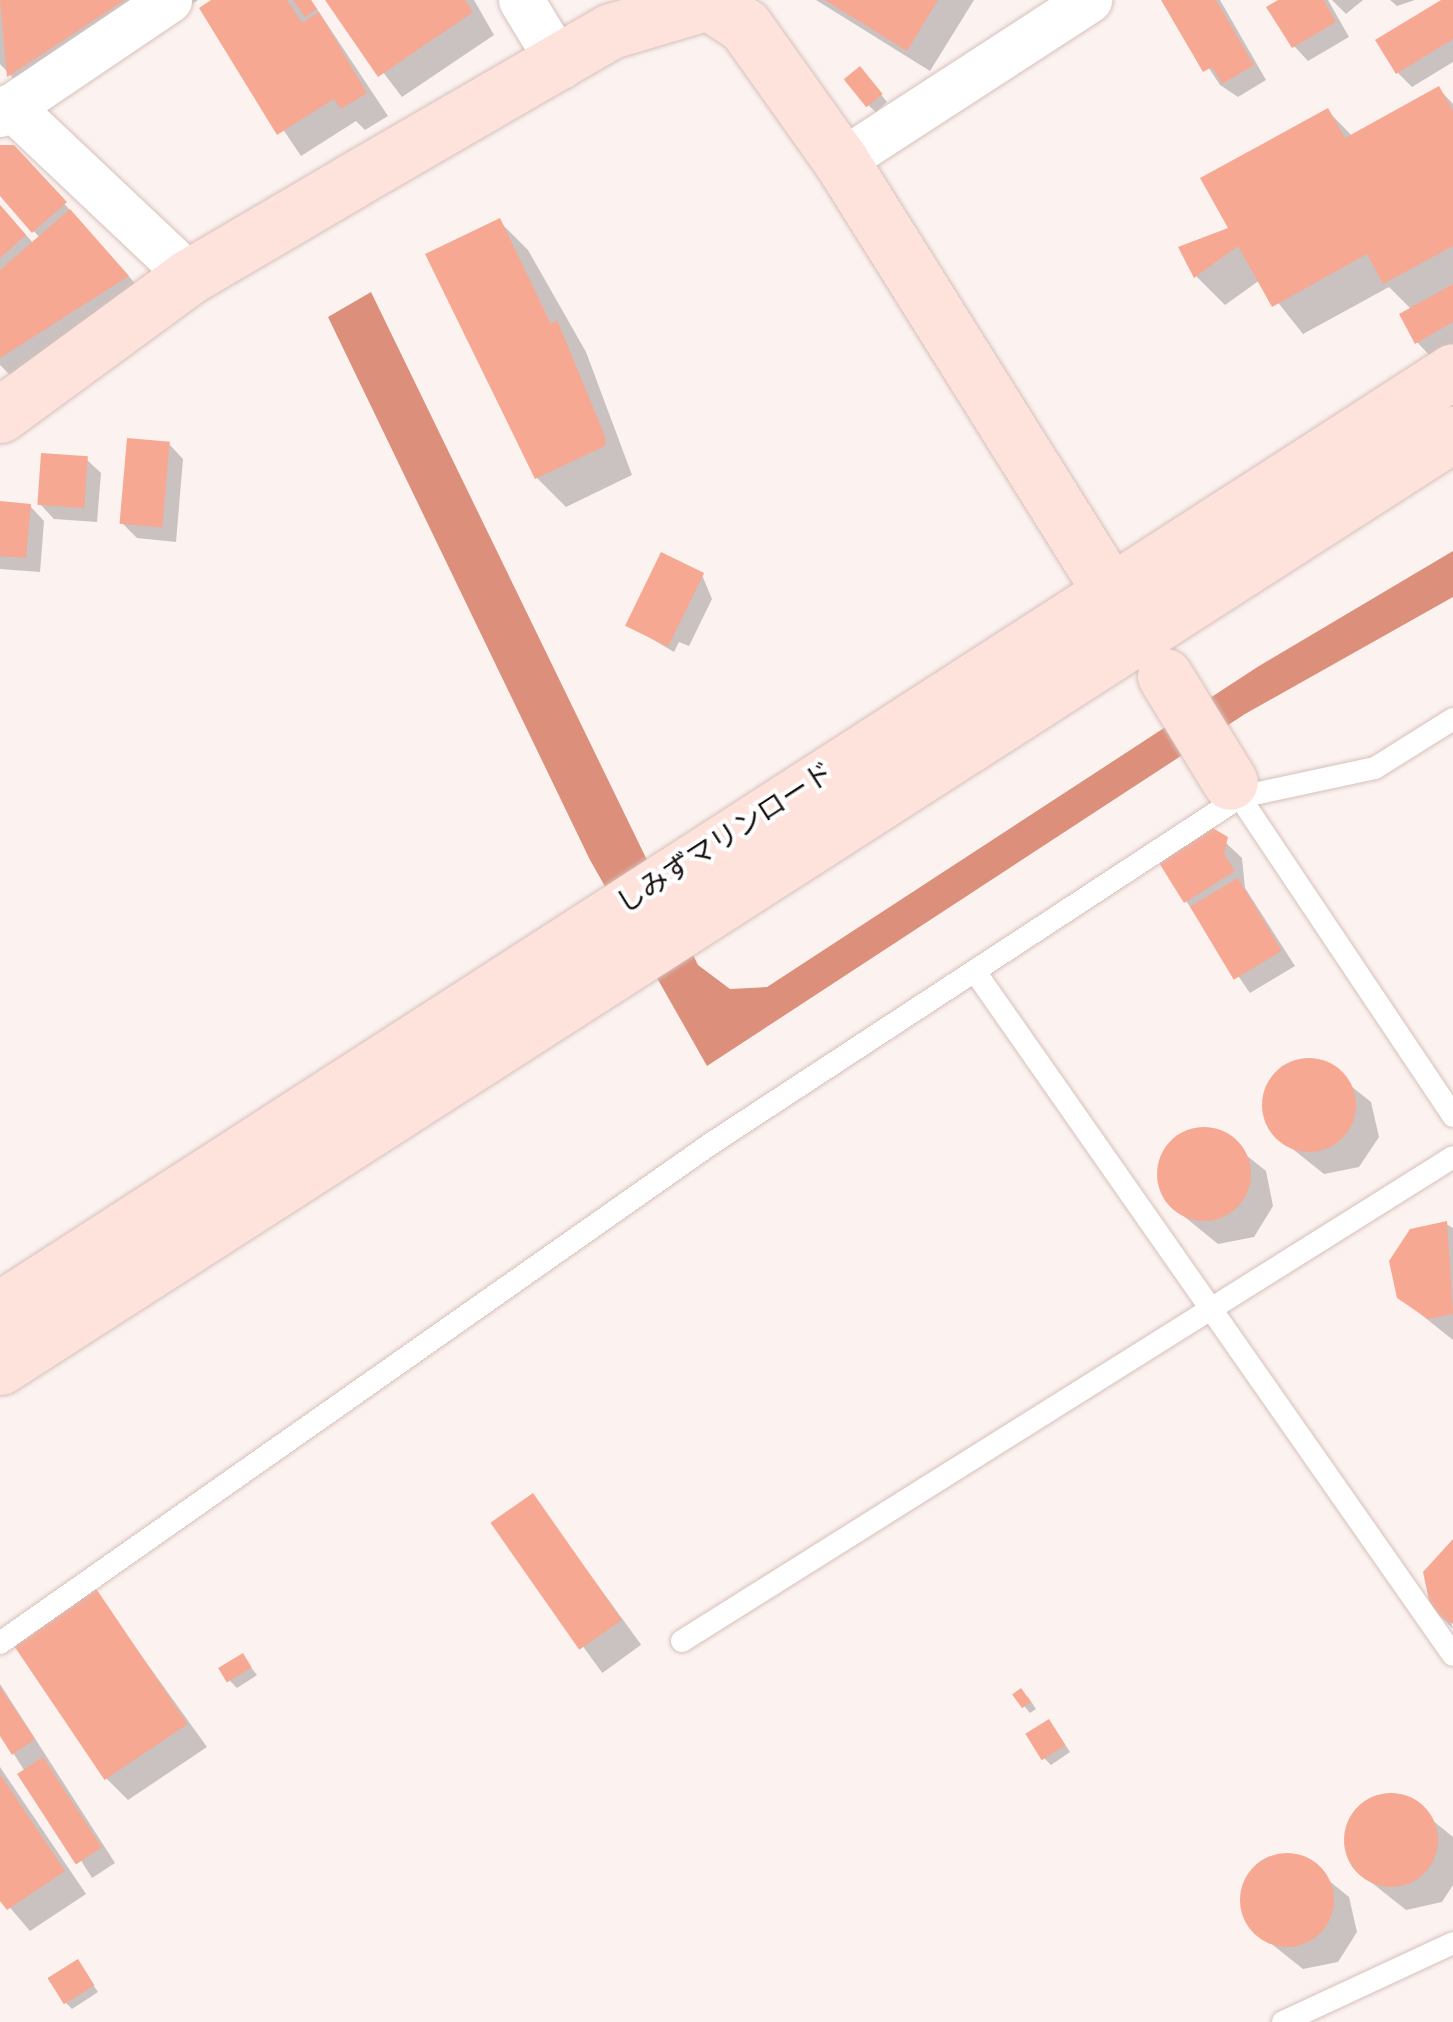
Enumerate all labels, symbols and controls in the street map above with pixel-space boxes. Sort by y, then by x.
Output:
street label: しみずマリンロード [610,755,840,921]

